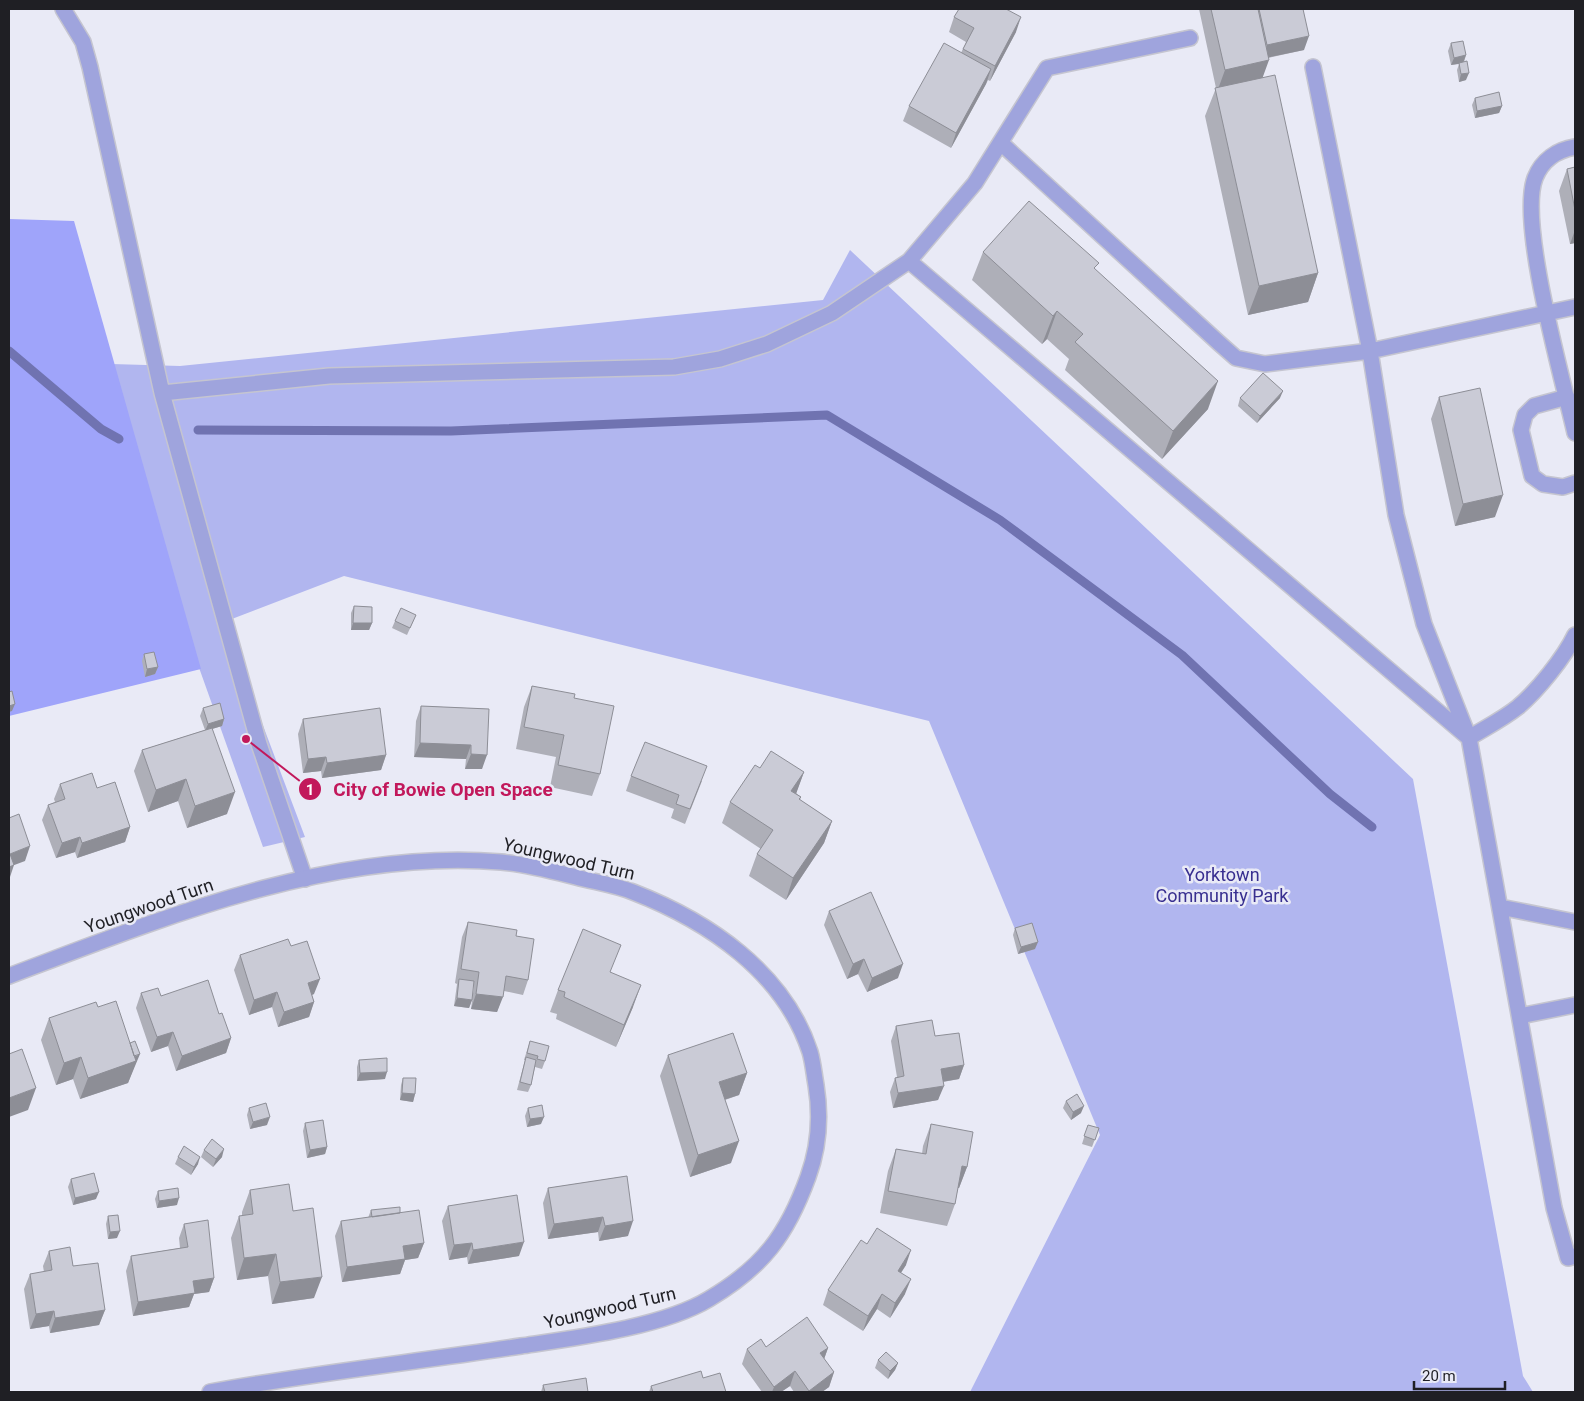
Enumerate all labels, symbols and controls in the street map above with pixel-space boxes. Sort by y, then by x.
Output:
callout: City of Bowie Open Space [298,772,562,806]
text: City of Bowie Open Space [333,778,553,801]
text: 1 [306,781,314,799]
street label: Youngwood Turn [501,833,637,884]
park label: Yorktown Community Park [1156,864,1289,906]
street label: Youngwood Turn [82,874,216,937]
street label: Youngwood Turn [542,1282,678,1333]
scale bar [1414,1358,1505,1390]
text: 20 m [1422,1367,1456,1385]

